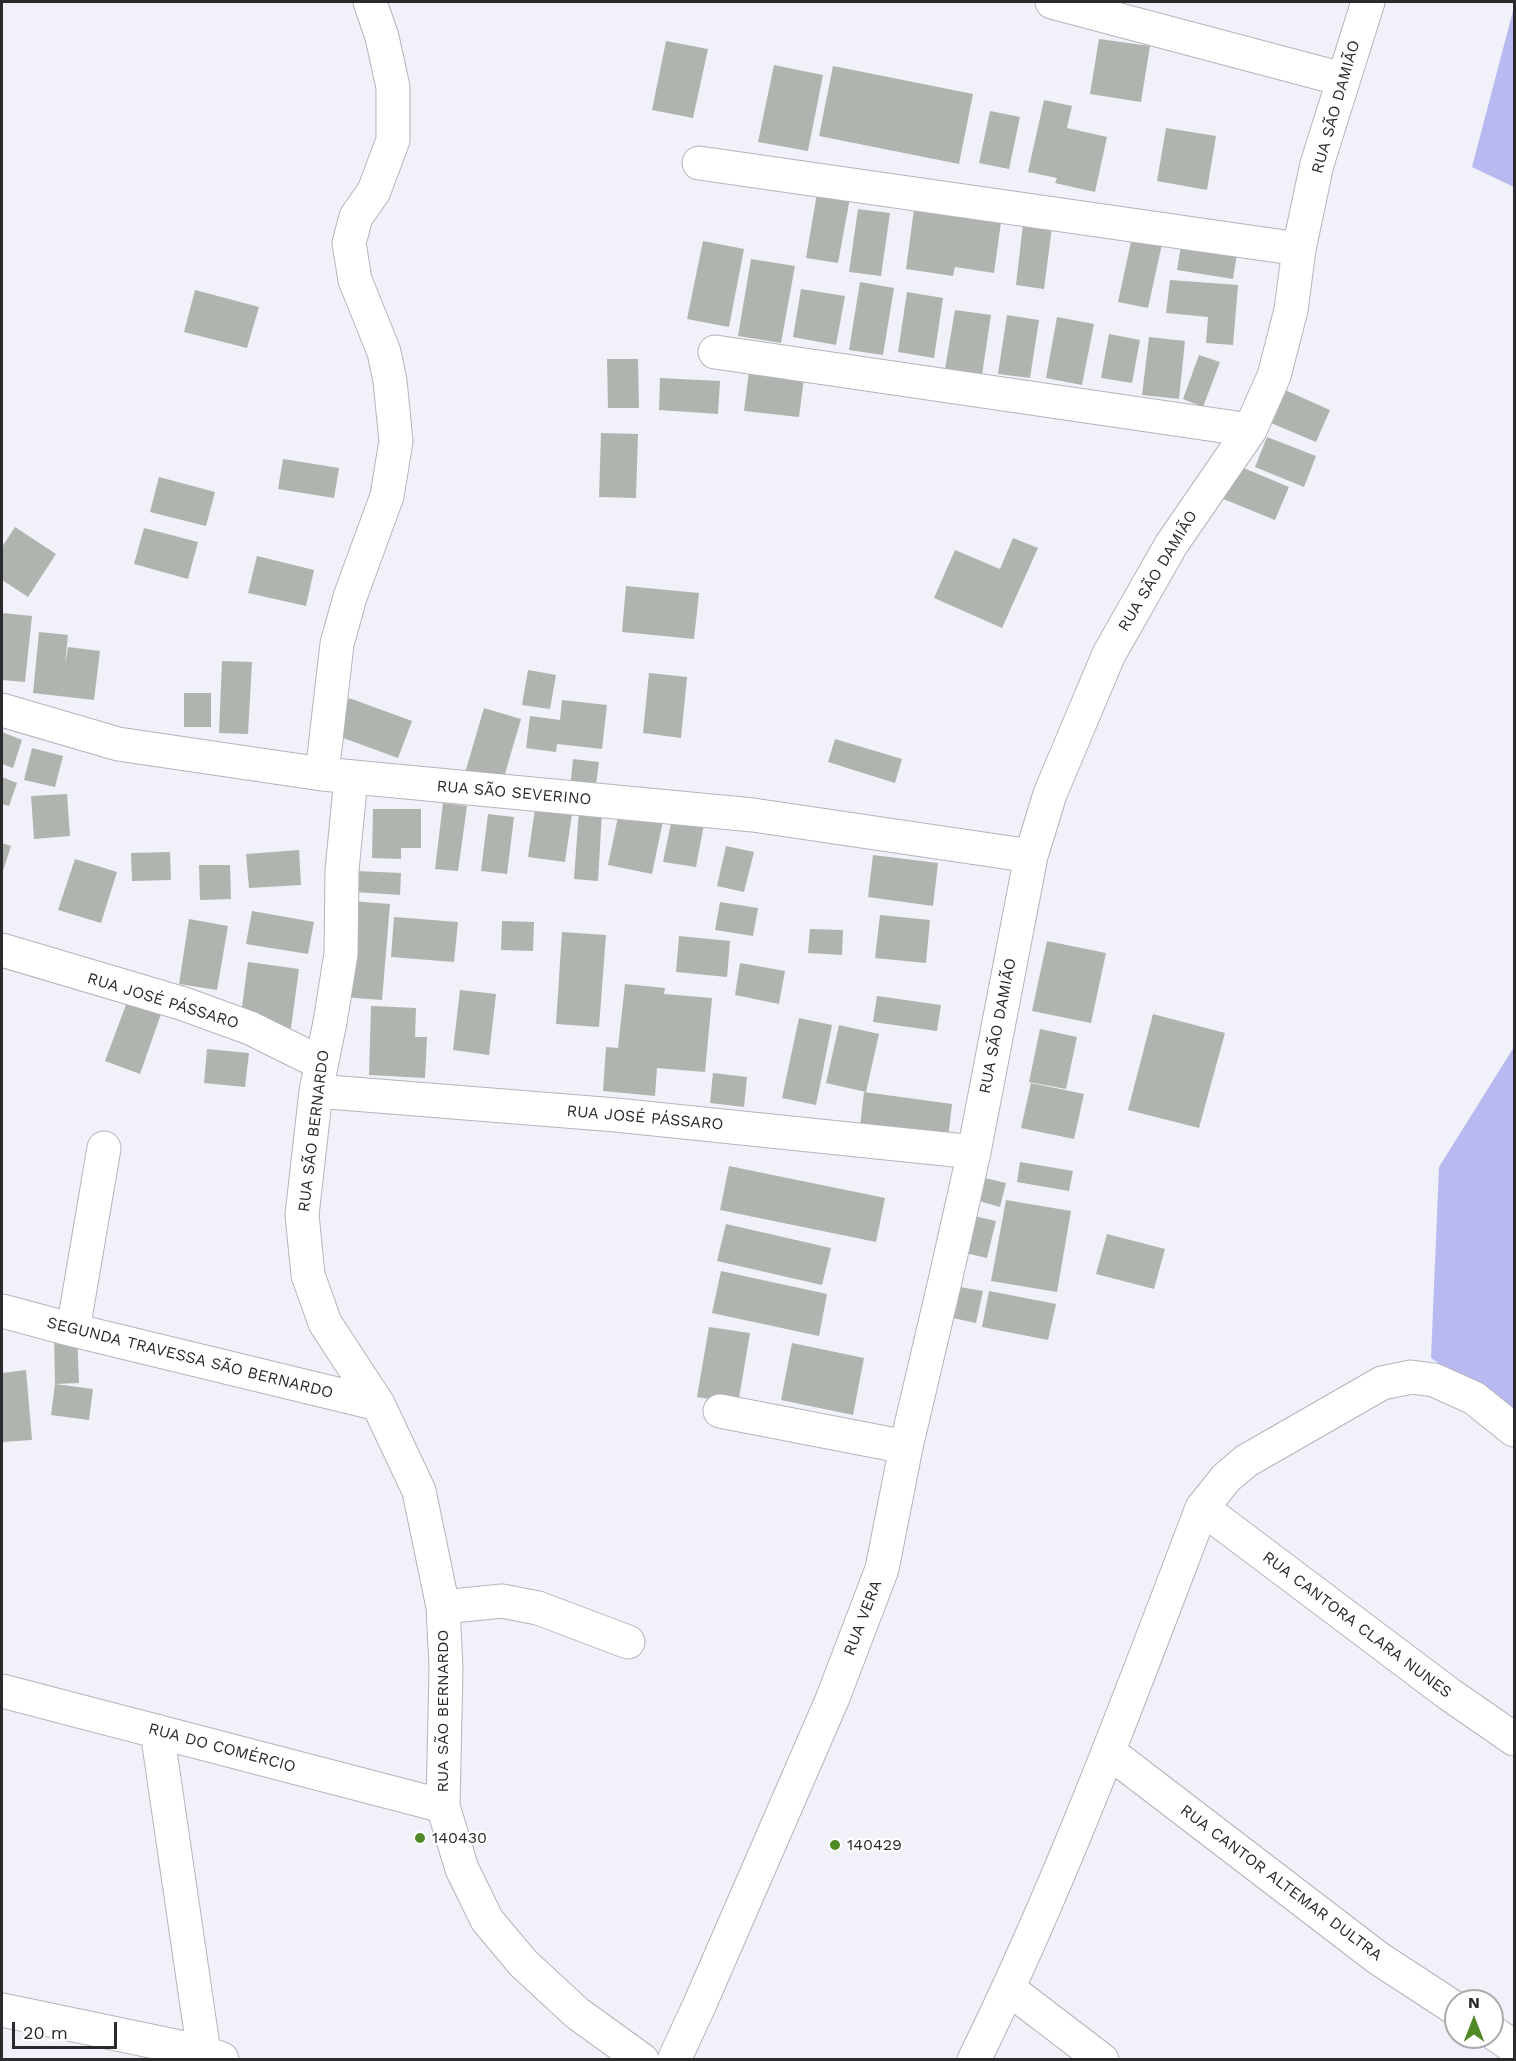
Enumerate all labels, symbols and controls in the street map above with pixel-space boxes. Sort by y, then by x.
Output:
street label: RUA SÃO DAMIÃO [1308,38,1364,176]
street label: RUA SÃO DAMIÃO [1114,507,1202,635]
street label: RUA SÃO SEVERINO [436,777,592,809]
street label: RUA SÃO DAMIÃO [975,957,1021,1095]
street label: RUA JOSÉ PÁSSARO [85,969,241,1033]
street label: RUA SÃO BERNARDO [295,1049,333,1213]
street label: RUA JOSÉ PÁSSARO [566,1102,724,1134]
street label: SEGUNDA TRAVESSA SÃO BERNARDO [45,1313,335,1403]
street label: RUA CANTORA CLARA NUNES [1259,1548,1455,1702]
street label: RUA VERA [840,1578,886,1658]
street label: RUA SÃO BERNARDO [433,1629,453,1793]
street label: RUA DO COMÉRCIO [146,1719,298,1777]
street label: RUA CANTOR ALTEMAR DULTRA [1176,1801,1386,1965]
place label: 140430 [432,1828,487,1848]
marker: 140430 [413,1831,427,1845]
place label: 140429 [847,1835,902,1855]
marker: 140429 [828,1838,842,1852]
north arrow [1444,1989,1504,2049]
text: N [1468,1993,1480,2012]
scale bar [15,2010,120,2048]
text: 20 m [23,2022,68,2043]

